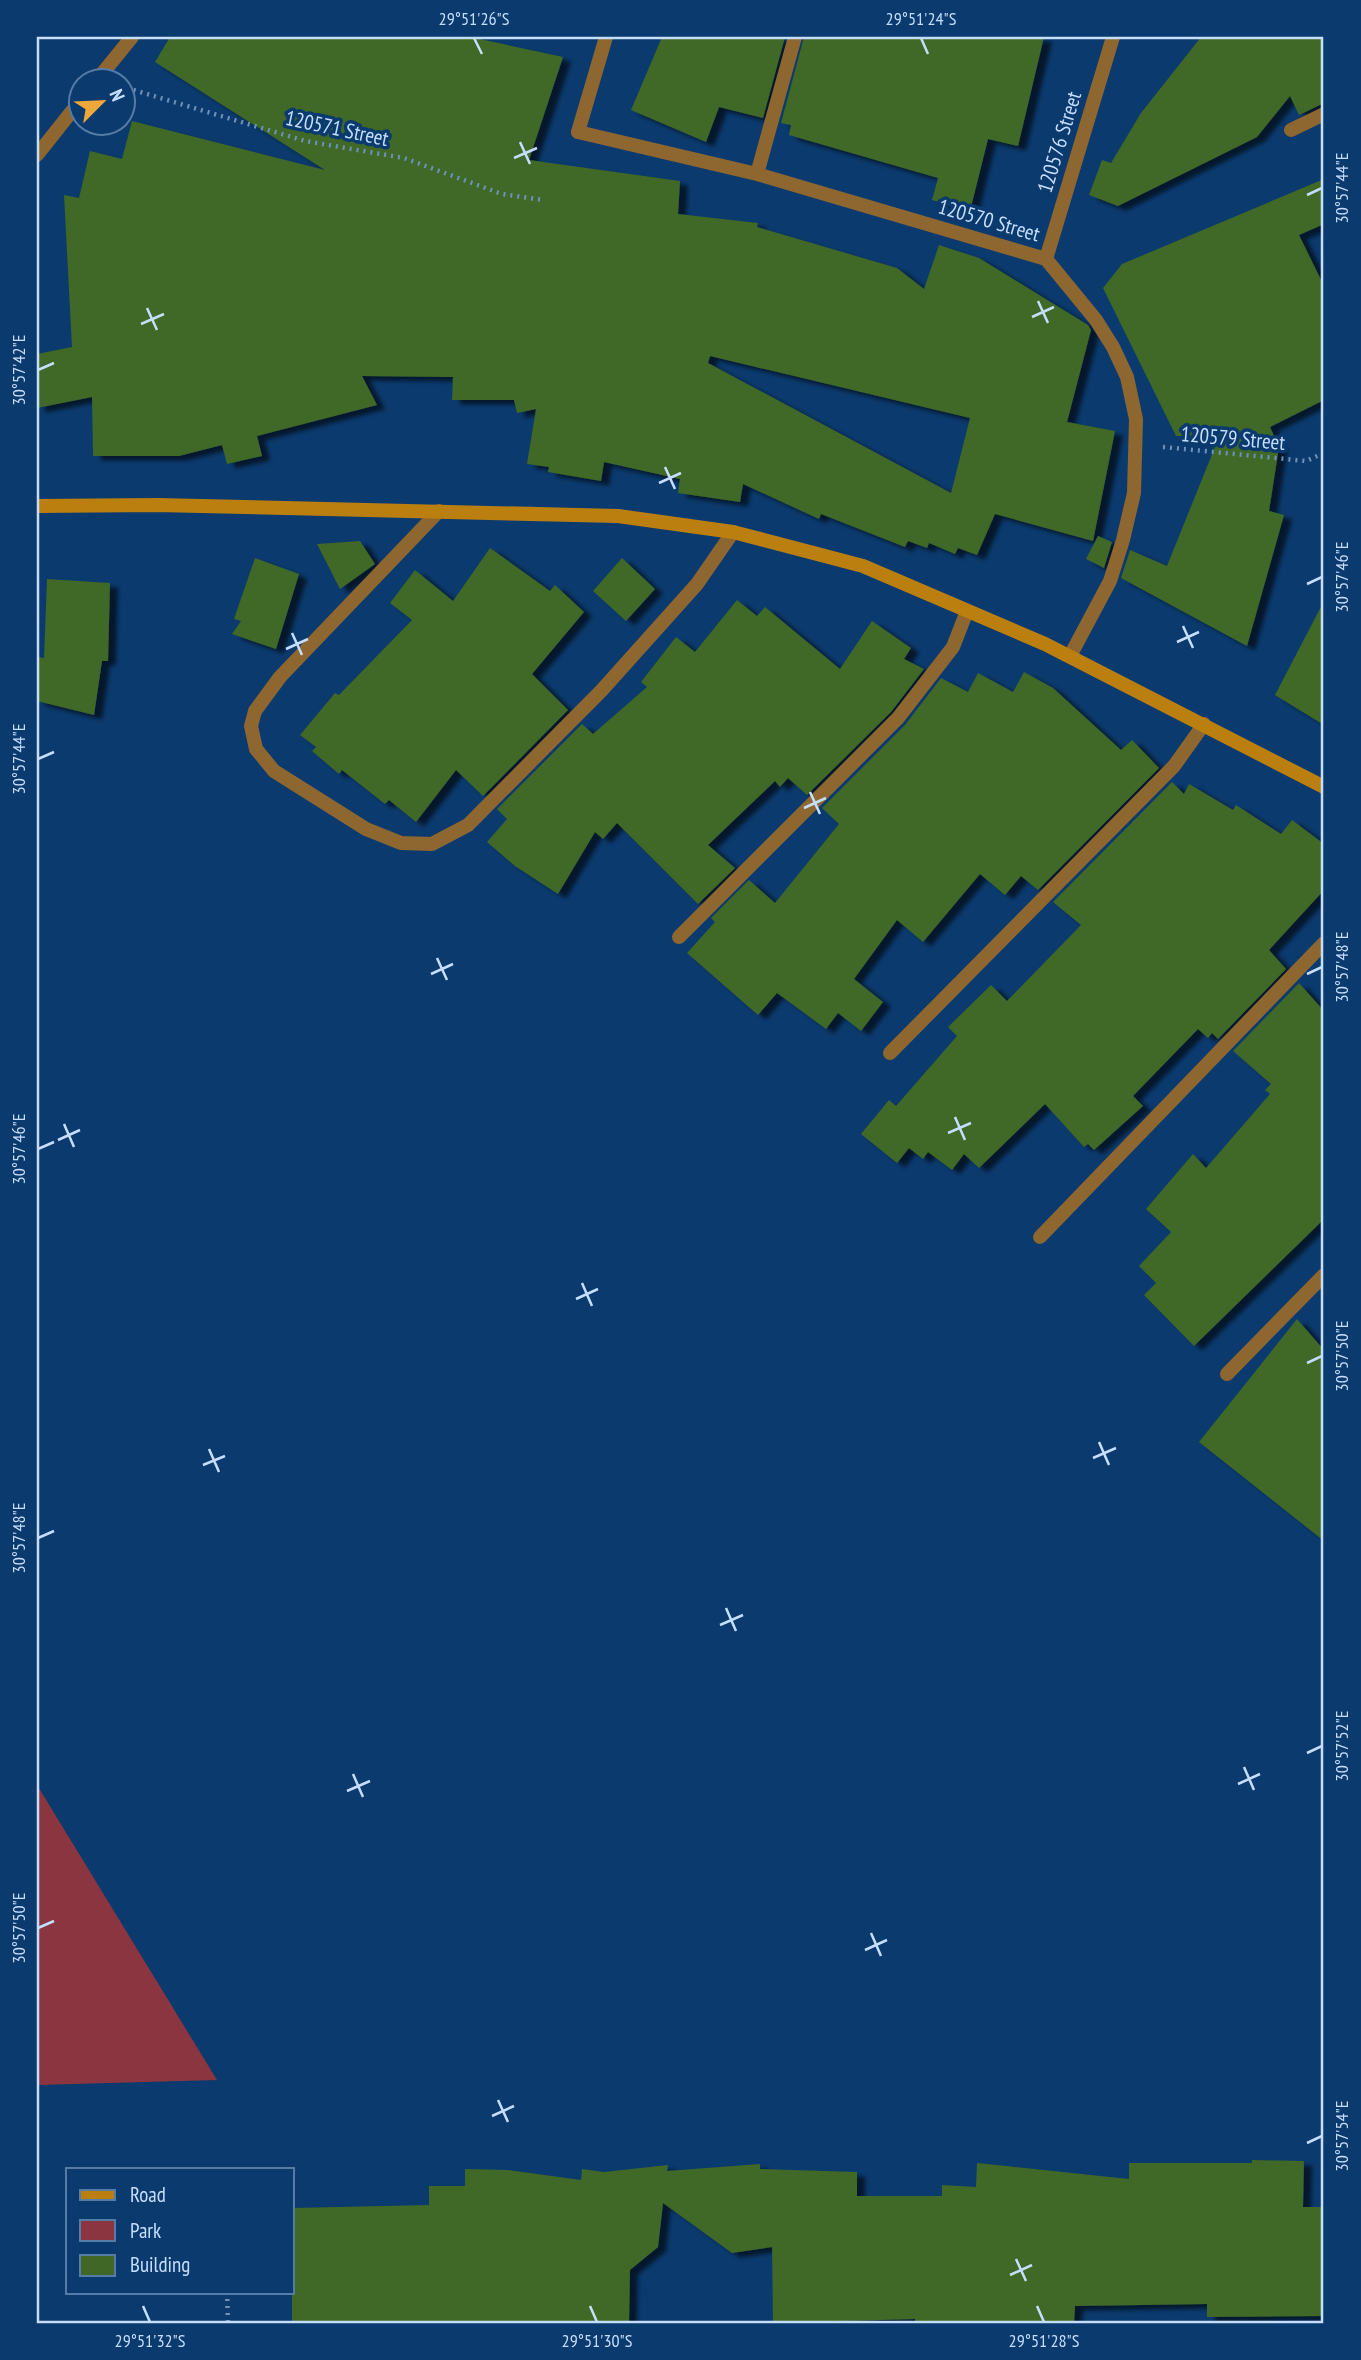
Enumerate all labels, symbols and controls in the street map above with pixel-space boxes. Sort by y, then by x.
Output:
text: 29°51'26"S [439,7,510,30]
text: 29°51'24"S [886,7,957,30]
north arrow [66,66,136,136]
text: N [104,86,131,105]
street label: 120576 Street [1031,88,1087,196]
street label: 120571 Street [283,104,391,152]
text: 30°57'44"E [1330,153,1353,223]
street label: 120570 Street [935,193,1043,247]
text: 30°57'42"E [7,335,30,405]
street label: 120579 Street [1180,420,1287,456]
text: 30°57'46"E [1330,542,1353,612]
text: 30°57'44"E [7,724,30,794]
text: 30°57'48"E [1330,932,1353,1002]
text: 30°57'46"E [7,1114,30,1184]
text: 30°57'50"E [1330,1321,1353,1391]
text: 30°57'48"E [7,1503,30,1573]
text: 30°57'52"E [1330,1711,1353,1781]
text: 30°57'50"E [7,1893,30,1963]
text: 30°57'54"E [1330,2101,1353,2171]
legend [66,2168,294,2294]
text: Road [130,2181,166,2208]
text: Park [130,2217,161,2244]
text: Building [130,2251,190,2278]
text: 29°51'32"S [115,2329,186,2352]
text: 29°51'30"S [562,2329,633,2352]
text: 29°51'28"S [1009,2329,1080,2352]

